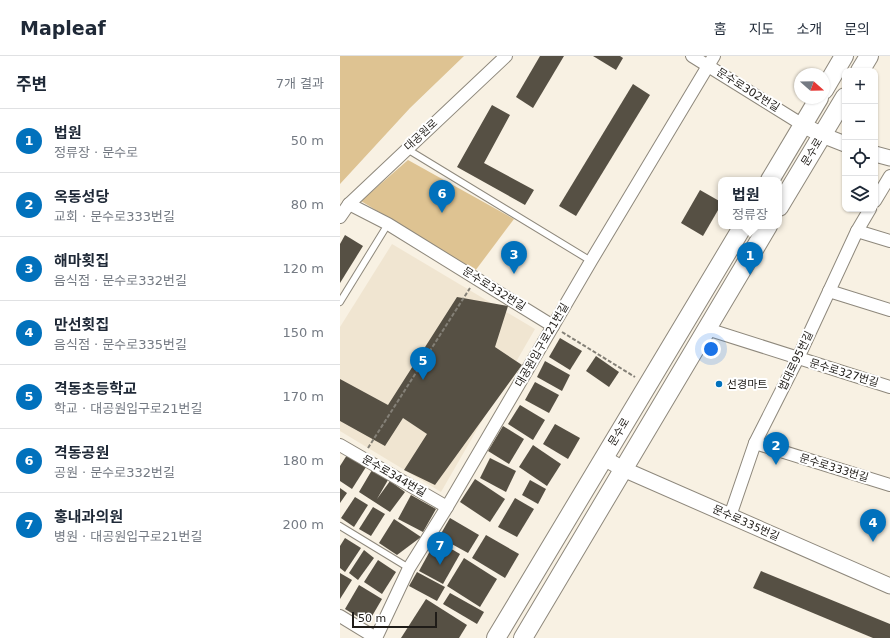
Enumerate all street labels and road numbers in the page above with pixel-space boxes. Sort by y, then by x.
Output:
street label: 문수로302번길 [714,66,782,114]
street label: 대공원로 [402,116,440,154]
street label: 문수로 [799,136,825,168]
street label: 문수로332번길 [460,265,528,313]
street label: 대공원입구로21번길 [513,301,571,389]
street label: 법대로95번길 [776,329,816,393]
street label: 문수로327번길 [808,356,880,390]
street label: 문수로 [606,416,632,448]
street label: 문수로333번길 [798,451,870,485]
street label: 문수로344번길 [360,452,428,500]
street label: 문수로335번길 [711,502,781,544]

